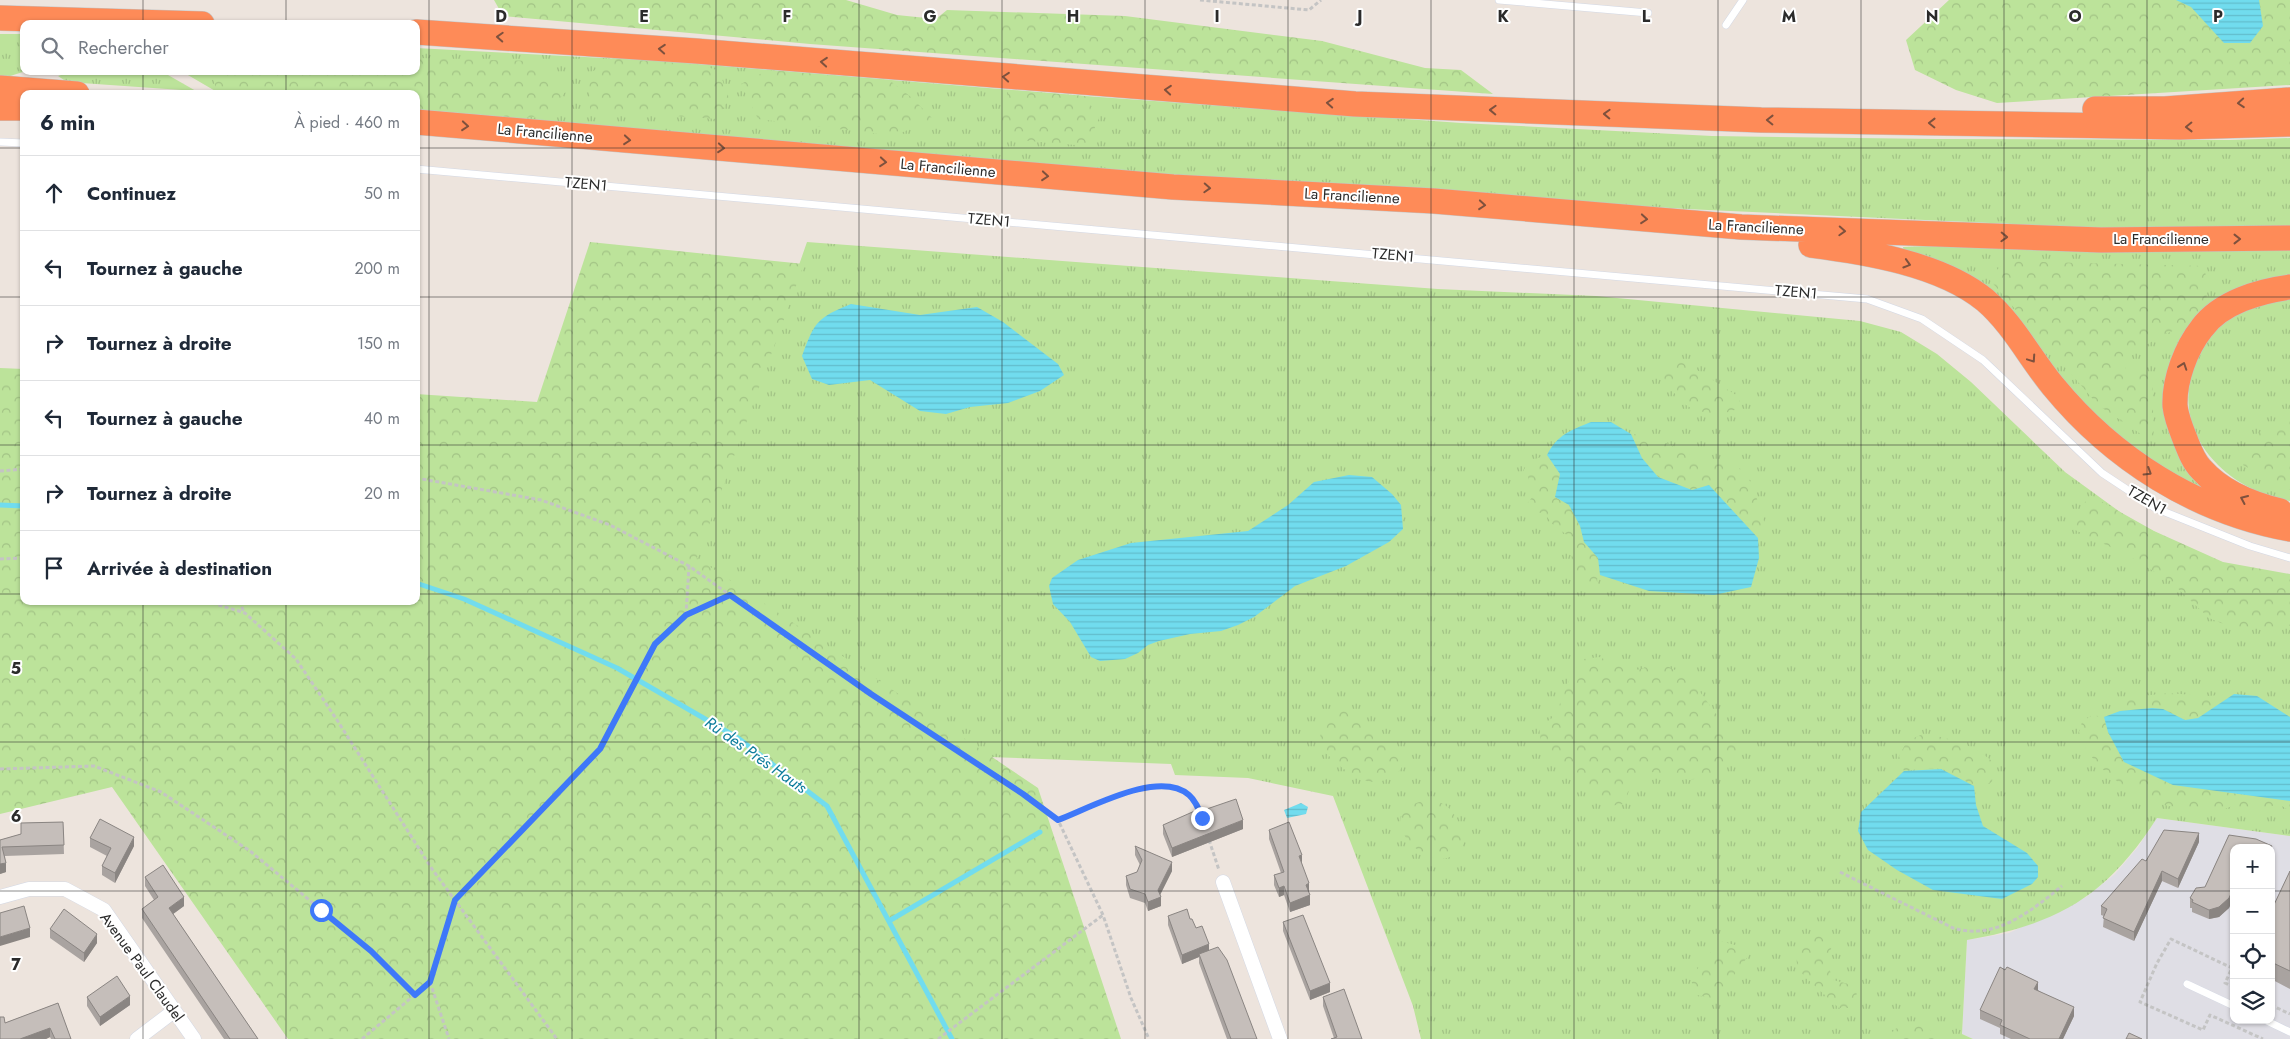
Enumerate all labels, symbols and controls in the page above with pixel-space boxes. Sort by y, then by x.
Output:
text: D [495,5,507,28]
text: E [639,5,649,28]
text: F [783,5,791,28]
text: G [923,5,937,28]
text: H [1067,5,1079,28]
text: I [1214,5,1220,28]
text: J [1354,5,1363,28]
text: K [1497,5,1509,28]
text: L [1642,5,1651,28]
text: M [1782,5,1796,28]
text: N [1926,5,1938,28]
text: O [2068,5,2082,28]
text: P [2213,5,2223,28]
search box [20,20,420,75]
one-way arrow [496,32,504,43]
icon: search [38,34,66,62]
text: Rechercher [78,34,169,61]
one-way arrow [658,43,666,54]
one-way arrow [820,57,828,68]
one-way arrow [1002,72,1010,83]
one-way arrow [1164,85,1172,96]
one-way arrow [1326,97,1334,108]
one-way arrow [2237,98,2245,109]
one-way arrow [1488,104,1496,115]
text: 6 min [40,108,95,138]
one-way arrow [1603,109,1611,119]
text: À pied · 460 m [294,111,400,134]
one-way arrow [1765,115,1773,125]
street label: La Francilienne [496,118,594,148]
one-way arrow [1928,118,1936,129]
one-way arrow [461,121,469,132]
one-way arrow [2185,122,2192,132]
one-way arrow [623,135,631,146]
one-way arrow [717,142,725,153]
street label: La Francilienne [899,153,997,183]
one-way arrow [879,156,887,167]
one-way arrow [1041,170,1049,181]
street label: TZEN1 [564,171,608,197]
icon: ahead [40,179,68,207]
text: Continuez [87,180,176,207]
text: 50 m [364,182,400,205]
one-way arrow [1203,183,1211,194]
street label: La Francilienne [1304,183,1401,209]
one-way arrow [1479,199,1487,210]
street label: TZEN1 [967,207,1011,233]
one-way arrow [1641,213,1649,224]
street label: La Francilienne [1708,214,1805,240]
one-way arrow [1838,226,1846,237]
street label: La Francilienne [2113,228,2209,250]
one-way arrow [2000,232,2008,242]
one-way arrow [2233,234,2241,244]
street label: TZEN1 [1371,242,1415,268]
icon: left [40,254,68,282]
text: Tournez à gauche [87,255,243,282]
text: 200 m [354,257,400,280]
one-way arrow [1902,258,1910,268]
street label: TZEN1 [1774,279,1818,305]
icon: right [40,329,68,357]
text: Tournez à droite [87,330,232,357]
text: 150 m [357,332,400,355]
one-way arrow [2026,354,2036,363]
one-way arrow [2177,362,2187,371]
icon: left [40,404,68,432]
text: Tournez à gauche [87,405,243,432]
text: 40 m [364,407,400,430]
one-way arrow [2142,465,2151,475]
icon: right [40,479,68,507]
text: Tournez à droite [87,480,232,507]
street label: TZEN1 [2123,480,2171,520]
text: 20 m [364,482,400,505]
one-way arrow [2240,494,2249,505]
icon: arrive [40,554,68,582]
text: Arrivée à destination [87,555,272,582]
text: 5 [11,657,21,680]
water label: Rû des Prés Hauts [700,711,812,799]
text: 6 [11,805,21,828]
route end [1191,807,1214,830]
map controls [2230,844,2275,1024]
button: + [2230,844,2275,889]
button: − [2230,889,2275,934]
route start [310,899,333,922]
street label: Avenue Paul Claudel [95,908,189,1026]
button: locate [2230,934,2275,979]
text: 7 [11,953,21,976]
button: layers [2230,979,2275,1024]

